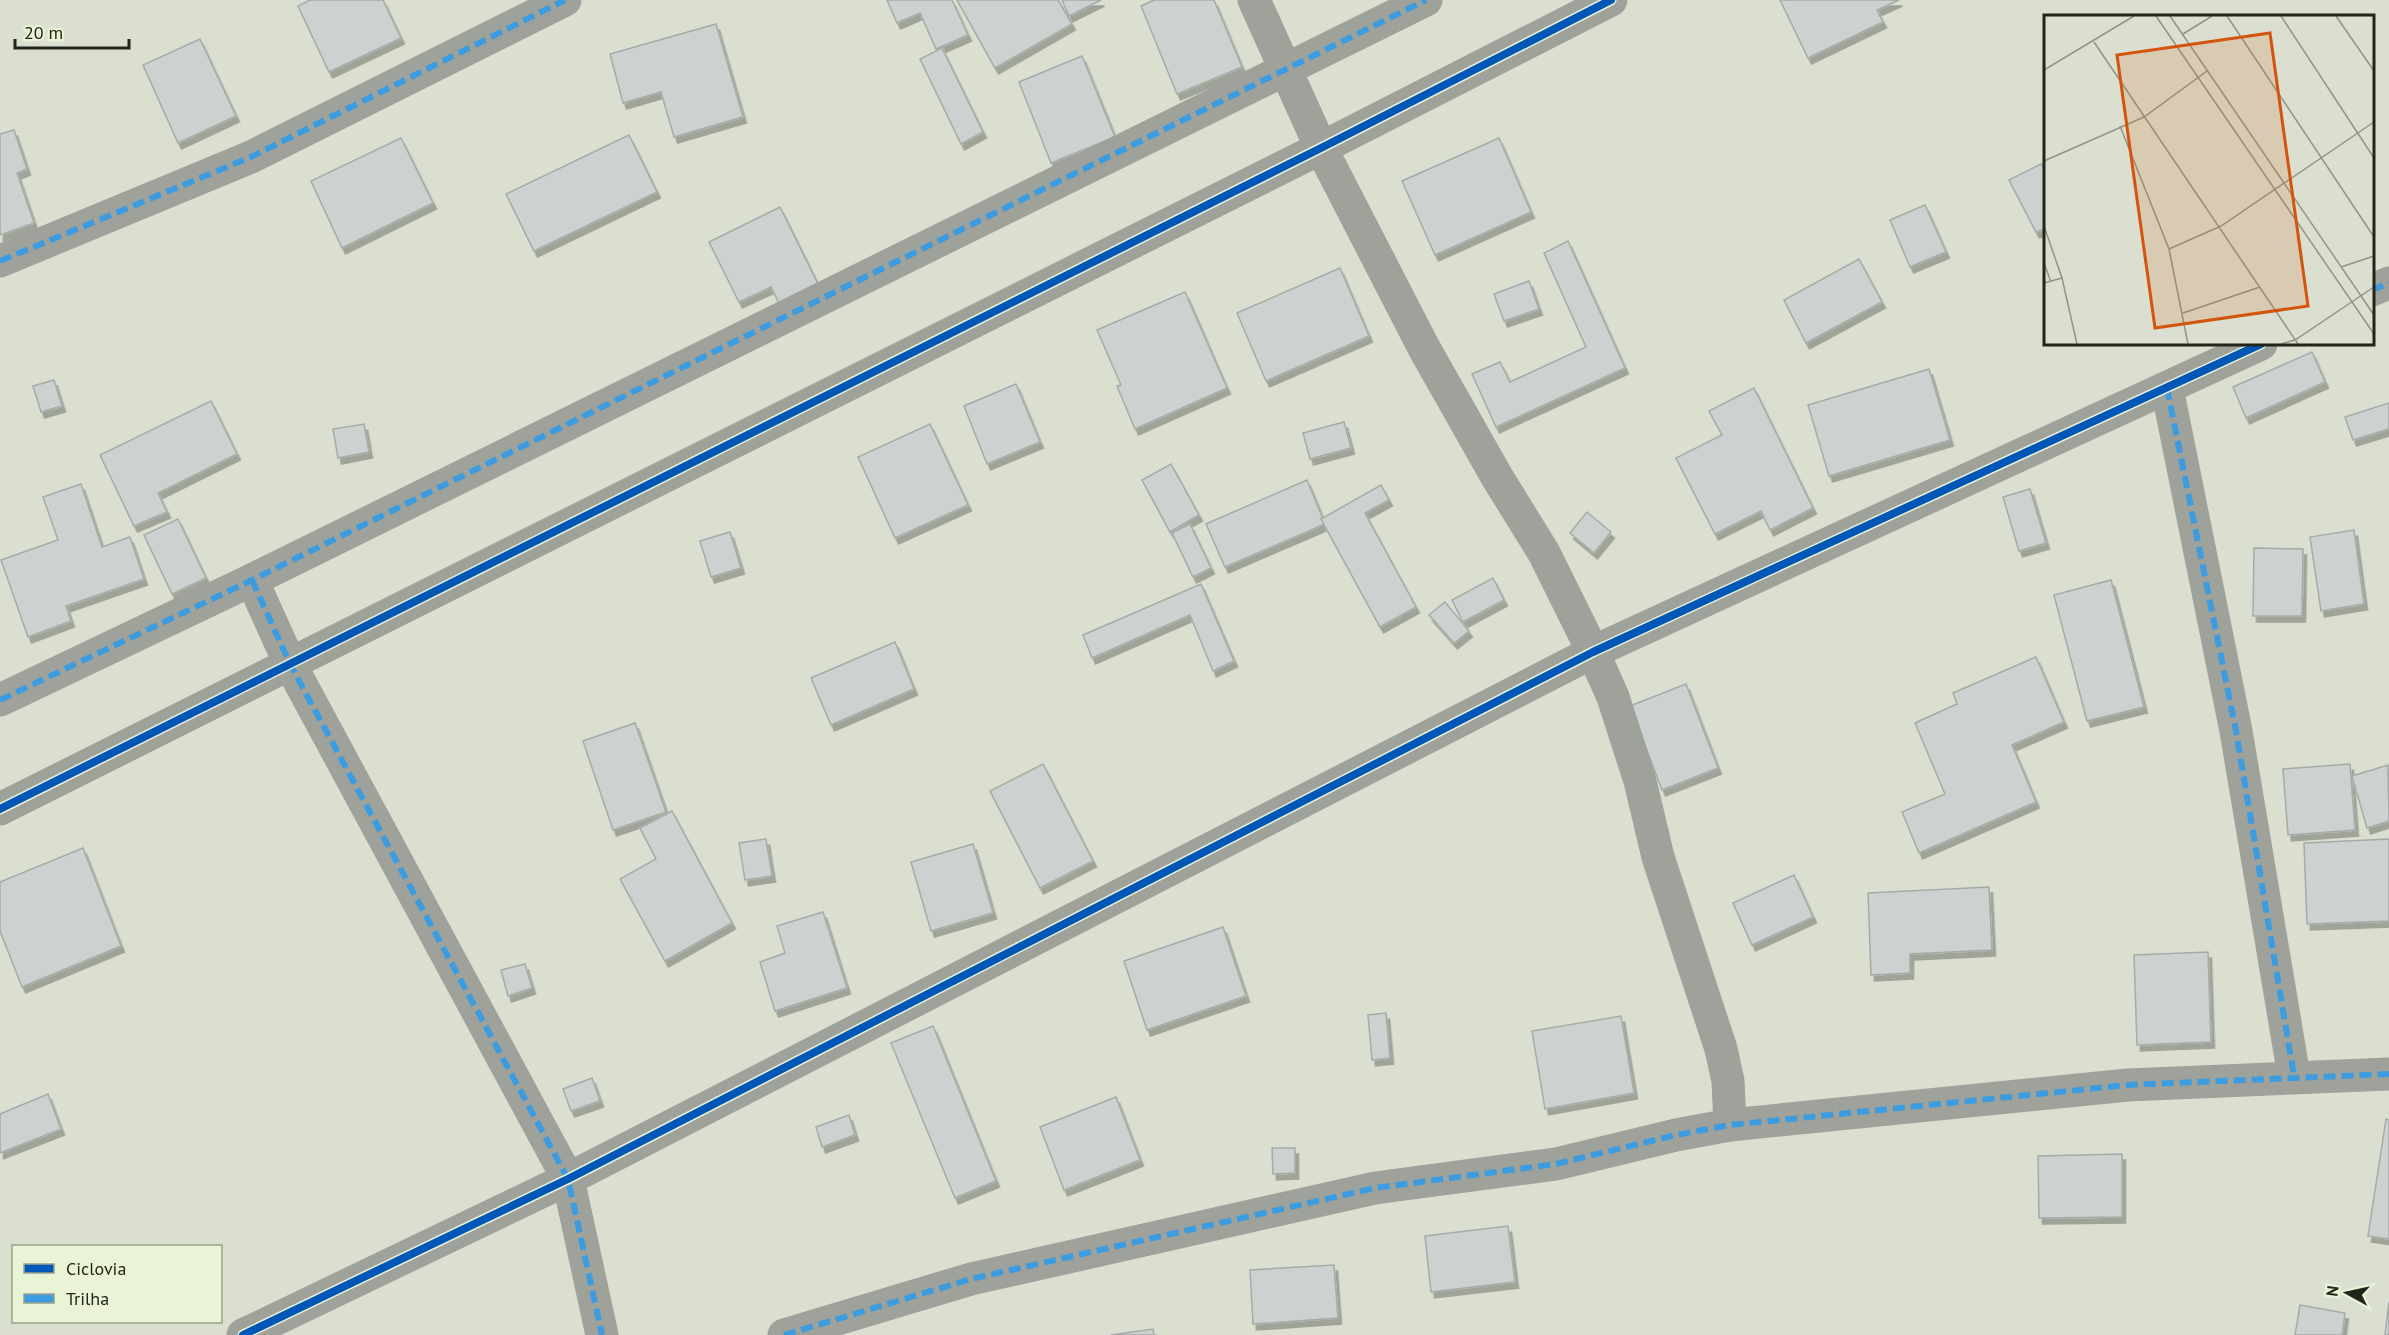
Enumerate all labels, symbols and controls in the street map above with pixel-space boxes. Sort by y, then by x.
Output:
scale bar [15,12,129,50]
inset map [2044,15,2374,345]
text: 20 m [24,21,63,44]
legend [12,1245,222,1323]
text: Ciclovia [66,1257,126,1280]
north arrow [2317,1263,2377,1323]
text: N [2322,1284,2343,1298]
text: Trilha [66,1287,109,1310]

